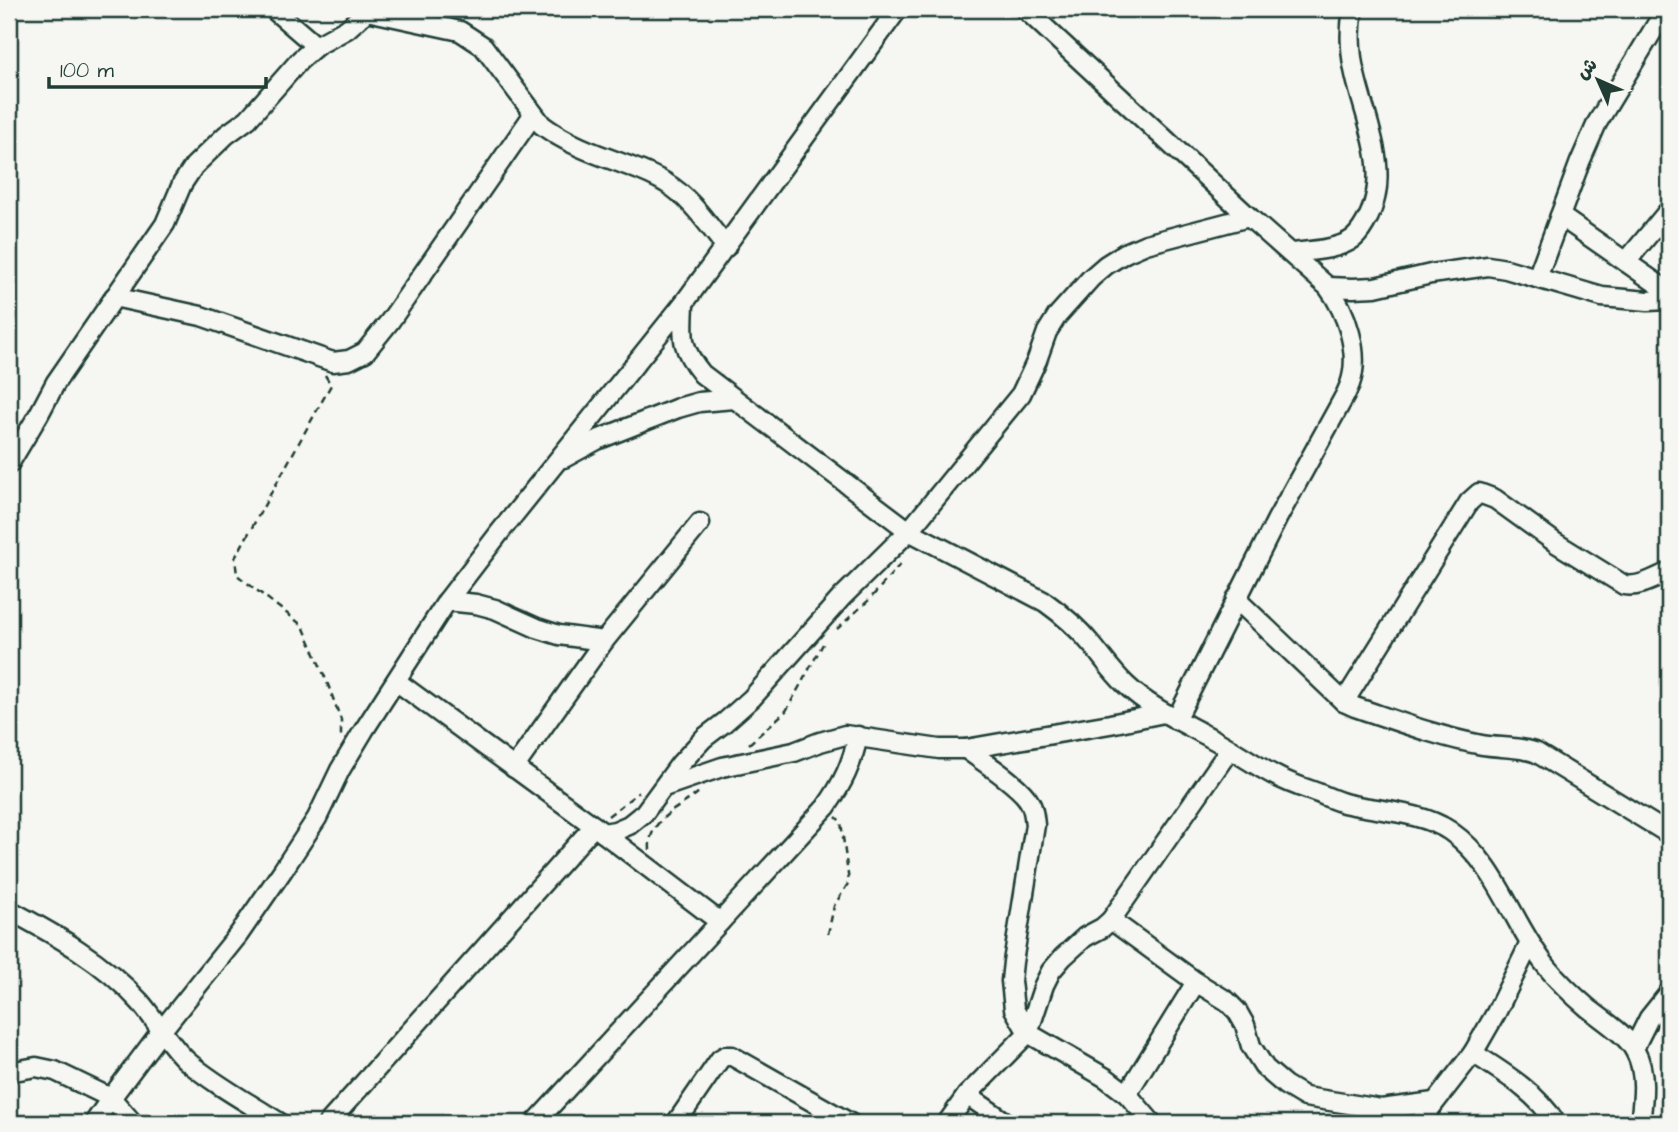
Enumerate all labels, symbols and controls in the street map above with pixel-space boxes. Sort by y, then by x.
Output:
scale bar [49,46,266,90]
north arrow [1562,46,1632,116]
text: ش [1570,52,1604,86]
text: 100 m [60,56,115,85]

